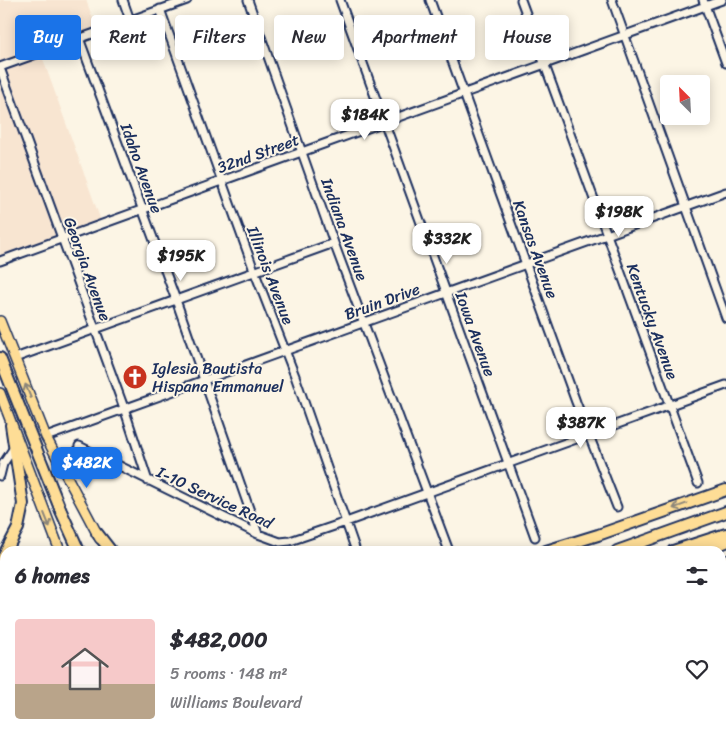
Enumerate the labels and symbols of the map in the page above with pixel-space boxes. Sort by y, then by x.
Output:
north arrow [660,75,710,125]
pin: $184K [330,98,400,141]
street label: Idaho Avenue [111,118,171,218]
street label: 32nd Street [213,125,303,182]
street label: Indiana Avenue [312,173,377,285]
street label: Kansas Avenue [504,196,567,303]
pin: $198K [584,196,654,238]
street label: Georgia Avenue [55,213,120,325]
street label: Illinois Avenue [238,221,303,329]
pin: $332K [412,222,482,265]
pin: $195K [146,240,216,282]
street label: Kentucky Avenue [618,259,687,384]
street label: Bruin Drive [340,274,424,329]
street label: Iowa Avenue [446,287,504,381]
place label: Iglesia Bautista Hispana Emmanuel [151,354,284,401]
church icon: Iglesia Bautista Hispana Emmanuel [122,364,148,390]
one-way arrow [23,384,32,400]
pin: $387K [546,406,616,449]
pin: $482K [52,446,122,489]
street label: I-10 Service Road [151,457,279,538]
one-way arrow [673,502,688,511]
one-way arrow [42,512,52,527]

